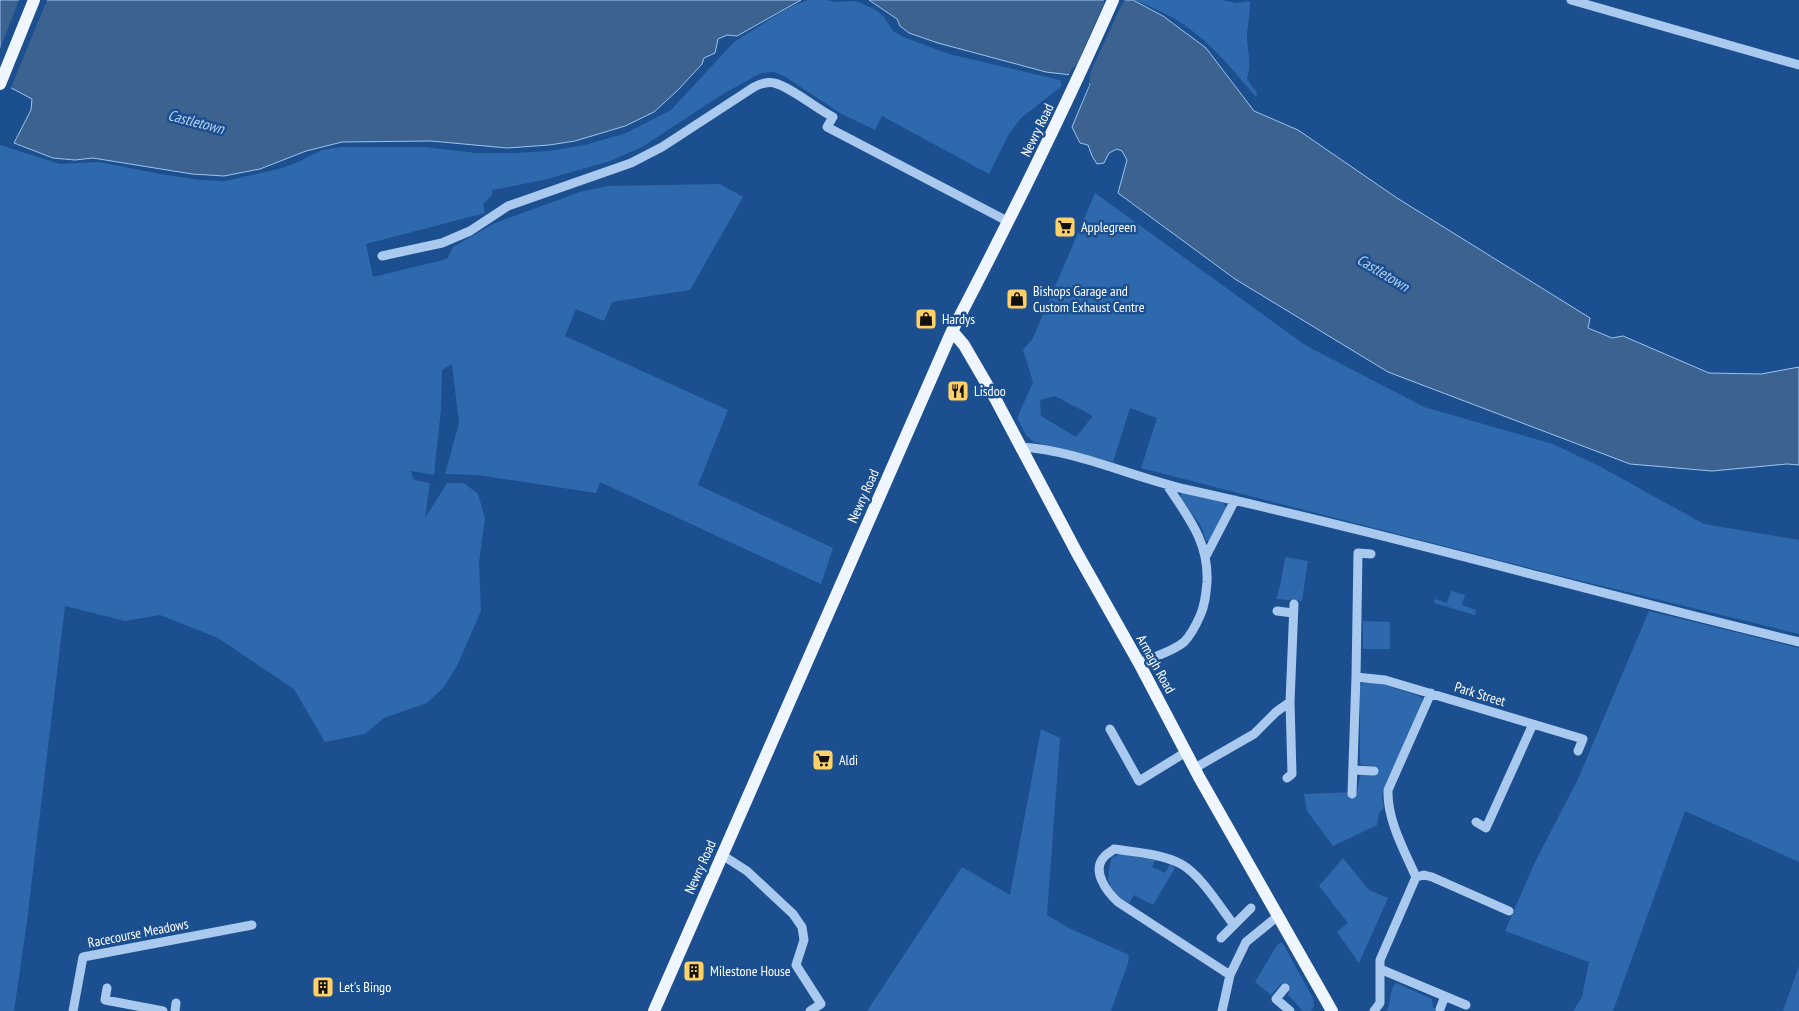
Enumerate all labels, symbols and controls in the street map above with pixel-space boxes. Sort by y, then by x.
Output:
street label: Newry Road [1016,100,1058,160]
water label: Castletown [166,105,228,138]
supermarket icon: Applegreen [1053,215,1077,239]
place label: Applegreen [1081,218,1136,236]
water label: Castletown [1354,250,1414,296]
place label: Bishops Garage and Custom Exhaust Centre [1033,282,1145,316]
shop icon: Bishops Garage and Custom Exhaust Centre [1005,287,1029,311]
shop icon: Hardys [914,307,938,331]
place label: Hardys [942,310,975,328]
restaurant icon: Lisdoo [946,379,970,403]
place label: Lisdoo [974,382,1006,400]
street label: Newry Road [843,466,883,526]
street label: Armagh Road [1133,632,1179,696]
street label: Park Street [1452,678,1508,710]
supermarket icon: Aldi [811,748,835,772]
place label: Aldi [839,751,858,769]
street label: Newry Road [680,837,720,897]
street label: Racecourse Meadows [86,914,190,952]
building icon: Milestone House [682,959,706,983]
place label: Milestone House [710,962,791,980]
building icon: Let's Bingo [311,975,335,999]
place label: Let's Bingo [339,978,391,996]

